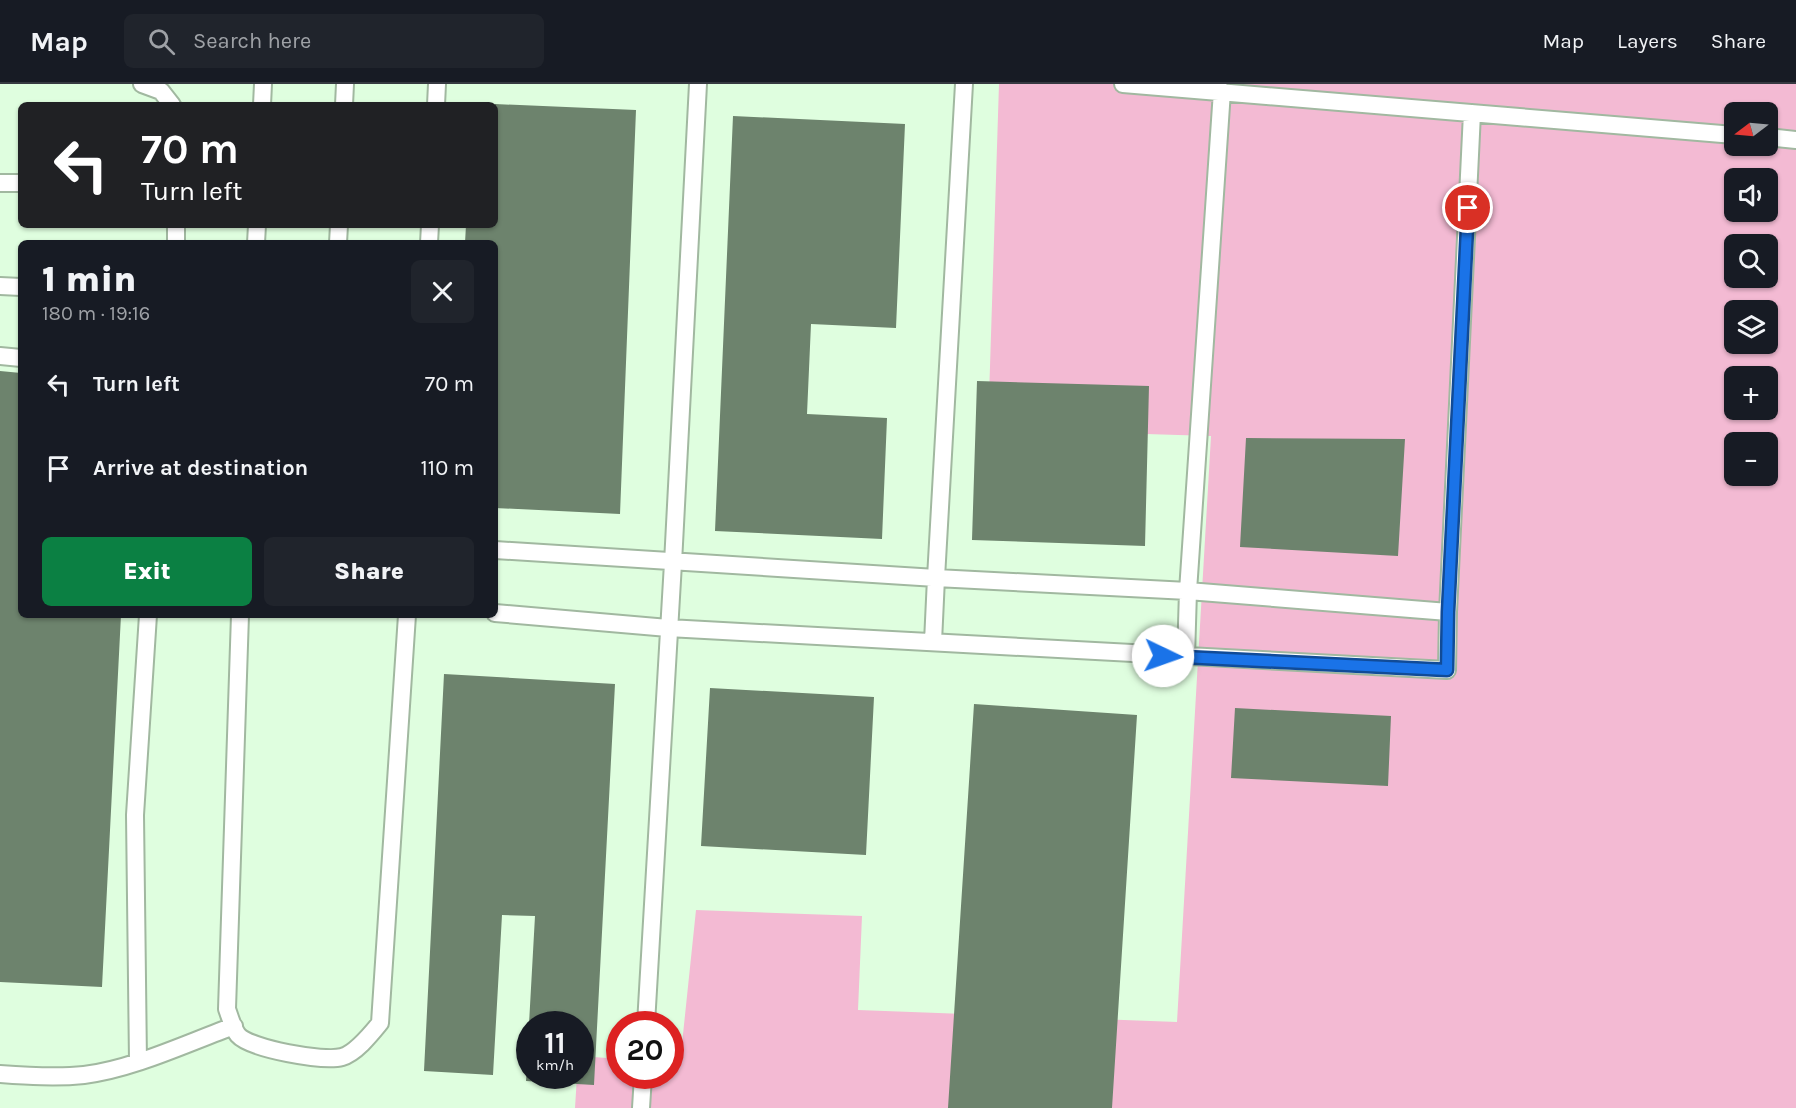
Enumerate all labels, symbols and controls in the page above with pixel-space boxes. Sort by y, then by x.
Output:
search box [124,14,544,68]
text: Map [30,25,88,58]
icon: search [145,25,178,58]
text: Search here [193,28,311,54]
text: Map [1542,29,1584,53]
text: Layers [1617,29,1678,53]
text: Share [1711,29,1766,53]
north arrow [1724,102,1778,156]
map controls [1724,102,1778,486]
text: 70 m [141,124,239,174]
icon: left [42,126,120,204]
button: sound [1724,168,1778,222]
text: Turn left [141,175,242,207]
pin [1442,182,1493,233]
icon: arrive [1451,191,1484,224]
button: search [1724,234,1778,288]
text: 1 min [42,258,136,300]
button: close [411,260,474,323]
button: layers [1724,300,1778,354]
text: 180 m · 19:16 [42,302,150,325]
button: + [1724,366,1778,420]
icon: left [42,368,75,401]
text: Turn left [93,371,180,397]
text: 70 m [425,371,474,397]
button: − [1724,432,1778,486]
icon: arrive [42,452,75,485]
text: Arrive at destination [93,455,308,481]
text: 110 m [421,455,474,481]
button: Exit [42,537,252,606]
button: Share [264,537,474,606]
position arrow [1131,624,1195,688]
speed limit sign: 20 [606,1011,684,1089]
text: 11 [544,1025,566,1061]
text: km/h [536,1056,574,1074]

